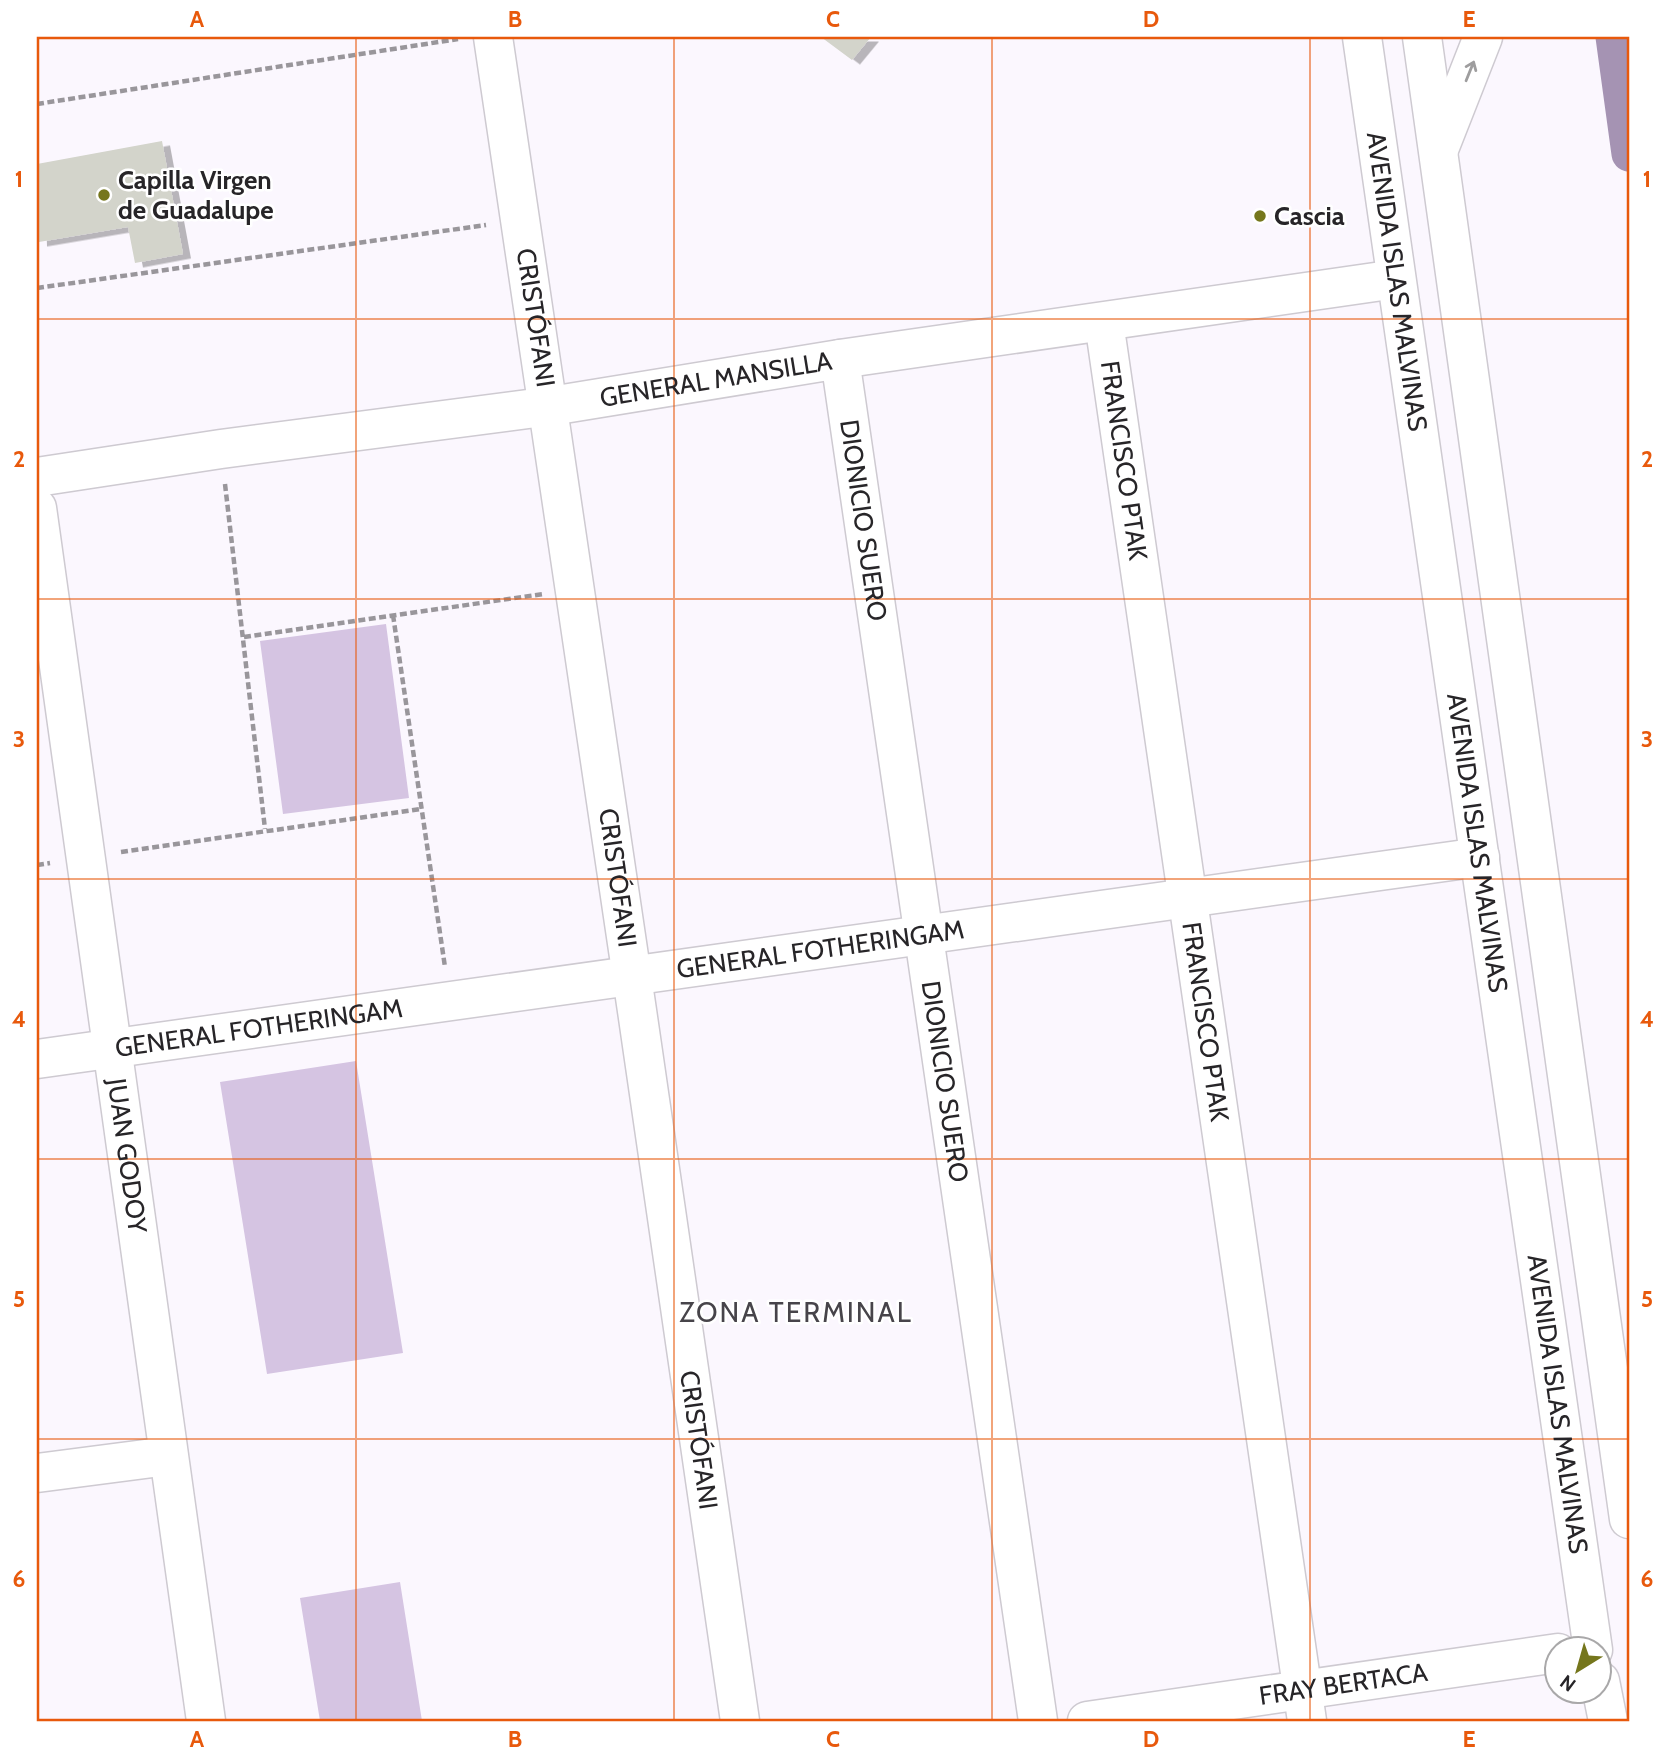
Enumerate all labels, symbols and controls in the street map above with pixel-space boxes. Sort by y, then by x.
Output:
text: A [190,5,205,33]
text: B [508,5,522,33]
text: C [826,5,840,33]
text: D [1143,5,1159,33]
text: E [1462,5,1476,33]
one-way arrow [1464,61,1477,82]
street label: AVENIDA ISLAS MALVINAS [1360,130,1434,433]
place label: Capilla Virgen de Guadalupe [118,164,274,226]
text: 1 [15,165,23,193]
text: 1 [1643,165,1651,193]
marker: Capilla Virgen de Guadalupe [96,187,112,203]
place label: Cascia [1274,200,1345,232]
marker: Cascia [1252,208,1268,224]
street label: CRISTÓFANI [510,246,562,389]
street label: GENERAL MANSILLA [598,345,834,414]
street label: FRANCISCO PTAK [1094,359,1154,563]
street label: DIONICIO SUERO [833,417,894,623]
text: 2 [13,445,25,473]
text: 2 [1641,445,1653,473]
street label: AVENIDA ISLAS MALVINAS [1440,691,1515,995]
text: 3 [13,725,25,753]
text: 3 [1641,725,1653,753]
street label: CRISTÓFANI [592,806,644,949]
street label: GENERAL FOTHERINGAM [675,913,966,985]
street label: FRANCISCO PTAK [1175,920,1236,1124]
street label: DIONICIO SUERO [915,979,975,1184]
street label: GENERAL FOTHERINGAM [113,992,405,1064]
text: 4 [12,1005,26,1033]
text: 4 [1640,1005,1654,1033]
street label: JUAN GODOY [101,1075,154,1235]
street label: AVENIDA ISLAS MALVINAS [1521,1252,1595,1556]
text: 5 [13,1285,25,1313]
text: 5 [1641,1285,1653,1313]
district label: ZONA TERMINAL [679,1295,913,1329]
street label: CRISTÓFANI [673,1368,725,1512]
text: 6 [13,1565,25,1593]
text: 6 [1641,1565,1653,1593]
north arrow [1544,1636,1614,1706]
street label: FRAY BERTACA [1257,1656,1430,1712]
text: N [1556,1670,1580,1696]
text: A [190,1725,205,1753]
text: B [508,1725,522,1753]
text: C [826,1725,840,1753]
text: D [1143,1725,1159,1753]
text: E [1462,1725,1476,1753]

